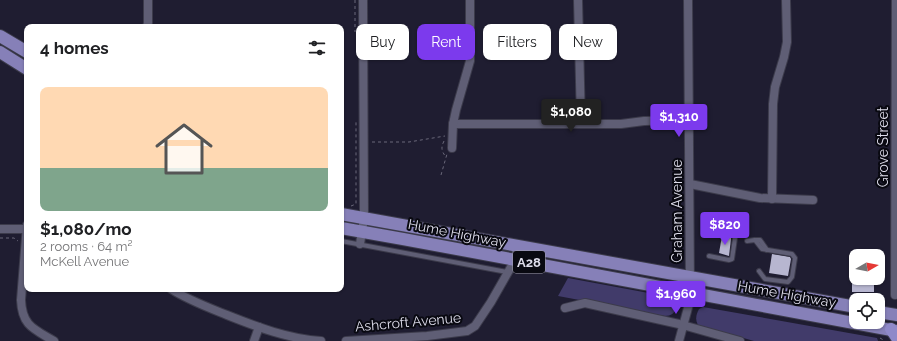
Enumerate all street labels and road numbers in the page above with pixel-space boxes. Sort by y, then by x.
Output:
street label: Grove Street [875,106,891,187]
street label: Graham Avenue [669,159,685,263]
street label: Hume Highway [407,216,508,250]
road number: A28 [513,251,545,273]
street label: Hume Highway [737,277,838,311]
street label: Ashcroft Avenue [354,309,462,335]

